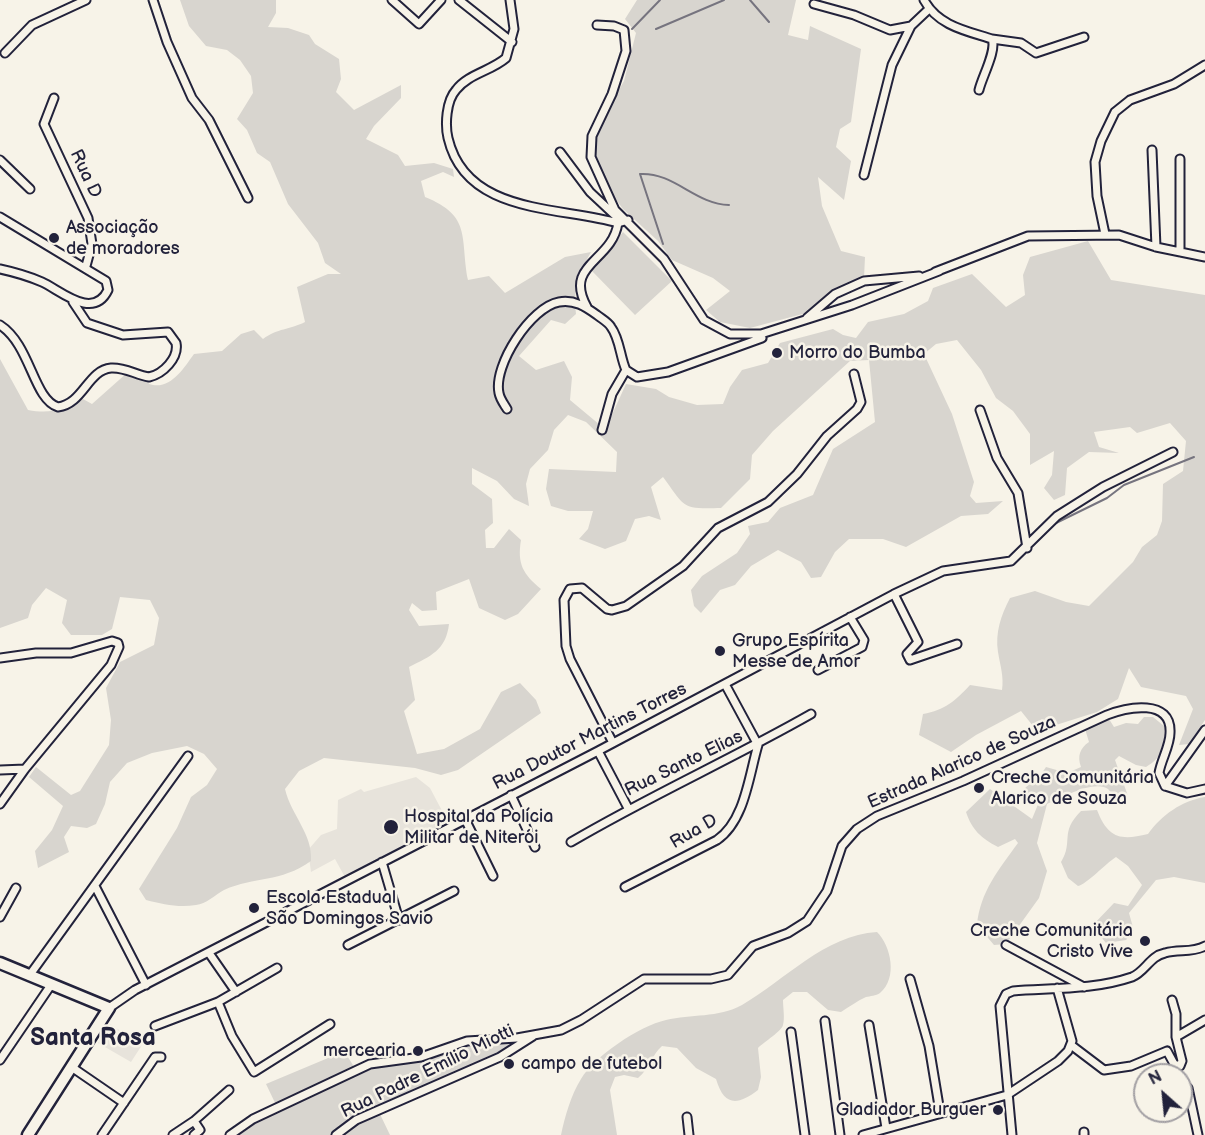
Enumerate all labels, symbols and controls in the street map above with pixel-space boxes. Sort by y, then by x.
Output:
street label: Rua D [64,146,106,202]
place label: Associação de moradores [66,217,180,260]
marker: Associação de moradores [47,231,61,245]
place label: Morro do Bumba [789,342,926,364]
marker: Morro do Bumba [770,346,784,360]
place label: Grupo Espírita Messe de Amor [732,630,860,672]
marker: Grupo Espírita Messe de Amor [713,644,727,658]
street label: Rua Doutor Martins Torres [489,679,691,795]
street label: Estrada Alarico de Souza [865,712,1059,814]
street label: Rua Santo Elias [622,726,746,802]
place label: Creche Comunitária Alarico de Souza [991,767,1154,810]
marker: Creche Comunitária Alarico de Souza [972,781,986,795]
place label: Hospital da Polícia Militar de Niterói [404,806,553,848]
street label: Rua D [667,810,721,854]
marker: Hospital da Polícia Militar de Niterói [382,818,400,836]
place label: Escola Estadual São Domingos Savio [266,887,433,930]
marker: Escola Estadual São Domingos Savio [247,901,261,915]
place label: Creche Comunitária Cristo Vive [970,920,1133,962]
marker: Creche Comunitária Cristo Vive [1138,934,1152,948]
street label: Rua Padre Emílio Miotti [338,1021,518,1123]
district label: Santa Rosa [30,1025,156,1053]
place label: mercearia [323,1040,406,1062]
marker: mercearia [411,1044,425,1058]
place label: campo de futebol [521,1053,662,1075]
marker: campo de futebol [502,1057,516,1071]
north arrow [1133,1063,1193,1123]
text: N [1146,1067,1165,1089]
place label: Gladiador Burguer [836,1099,986,1121]
marker: Gladiador Burguer [991,1103,1005,1117]

